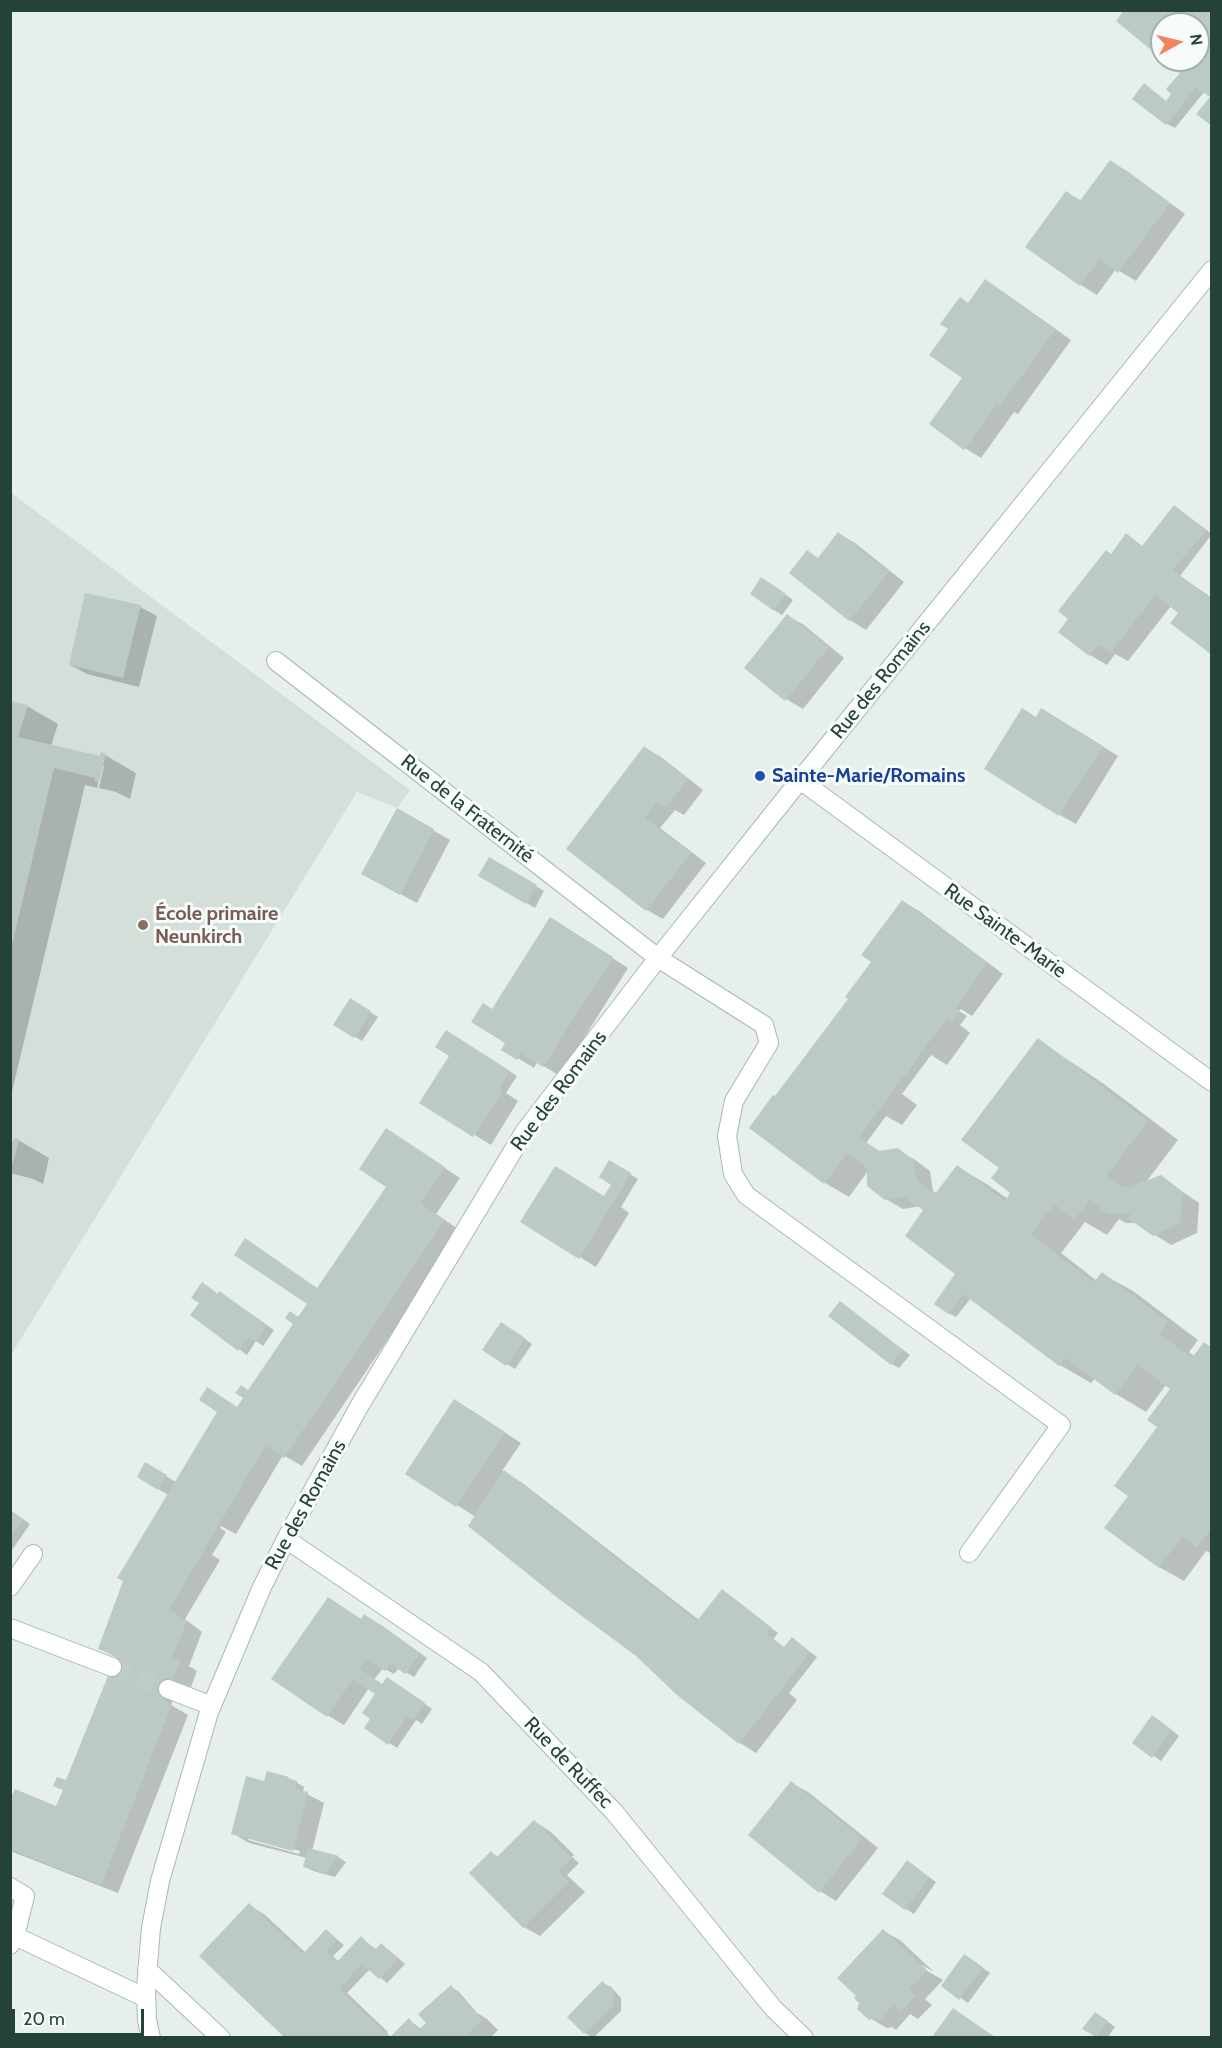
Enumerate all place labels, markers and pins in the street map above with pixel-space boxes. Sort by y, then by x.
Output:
place label: Sainte-Marie/Romains [772,764,965,788]
marker: Sainte-Marie/Romains [753,769,767,783]
place label: École primaire Neunkirch [155,902,278,949]
marker: École primaire Neunkirch [136,918,150,932]

